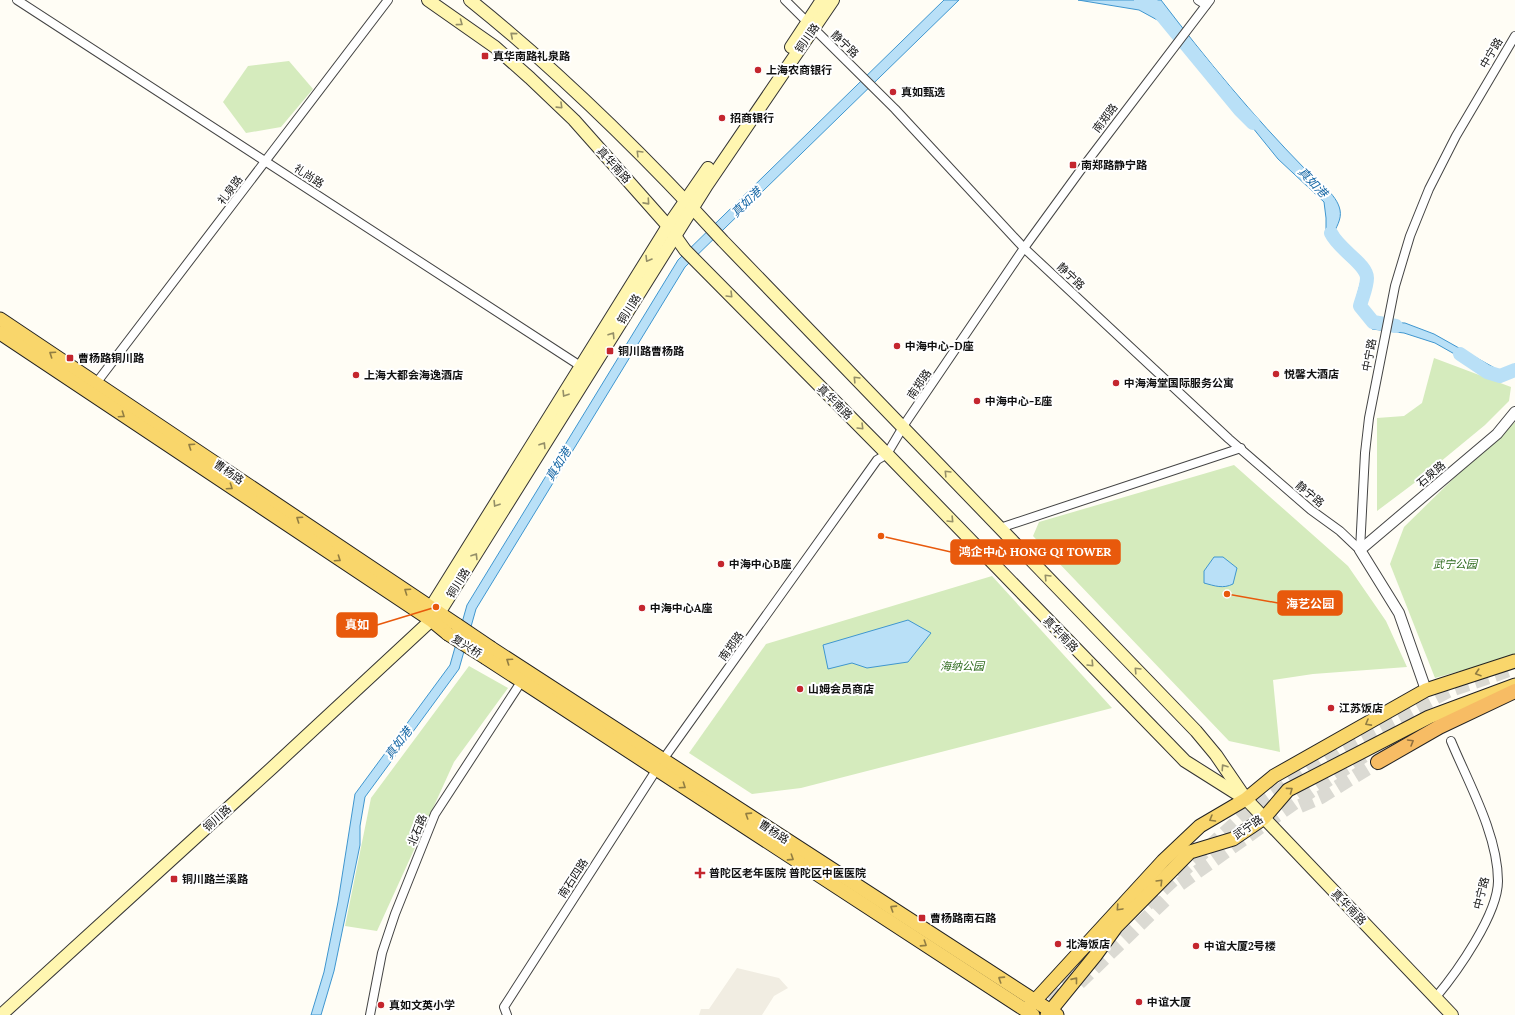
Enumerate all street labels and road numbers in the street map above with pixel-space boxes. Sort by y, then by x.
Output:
street label: 铜川路 [792,20,822,56]
street label: 静宁路 [828,28,862,60]
street label: 中宁路 [1477,35,1505,71]
street label: 南郑路 [1089,101,1121,135]
street label: 真华南路 [594,144,634,186]
street label: 礼尚路 [291,161,327,191]
street label: 礼泉路 [214,173,246,207]
street label: 静宁路 [1054,260,1088,292]
street label: 铜川路 [614,291,644,327]
street label: 中宁路 [1359,337,1379,373]
street label: 南郑路 [904,366,934,402]
street label: 真华南路 [814,381,856,423]
street label: 曹杨路 [211,457,247,487]
street label: 石泉路 [1414,458,1448,490]
street label: 静宁路 [1293,478,1327,510]
street label: 铜川路 [443,565,473,601]
street label: 真华南路 [1041,613,1081,655]
street label: 南郑路 [716,629,746,663]
street label: 复兴桥 [449,631,485,661]
street label: 铜川路 [200,802,234,834]
street label: 北石路 [404,812,430,848]
street label: 武宁路 [1230,812,1266,842]
street label: 曹杨路 [756,817,792,847]
street label: 南石四路 [555,856,591,900]
street label: 中宁路 [1470,875,1492,911]
street label: 真华南路 [1329,886,1369,928]

